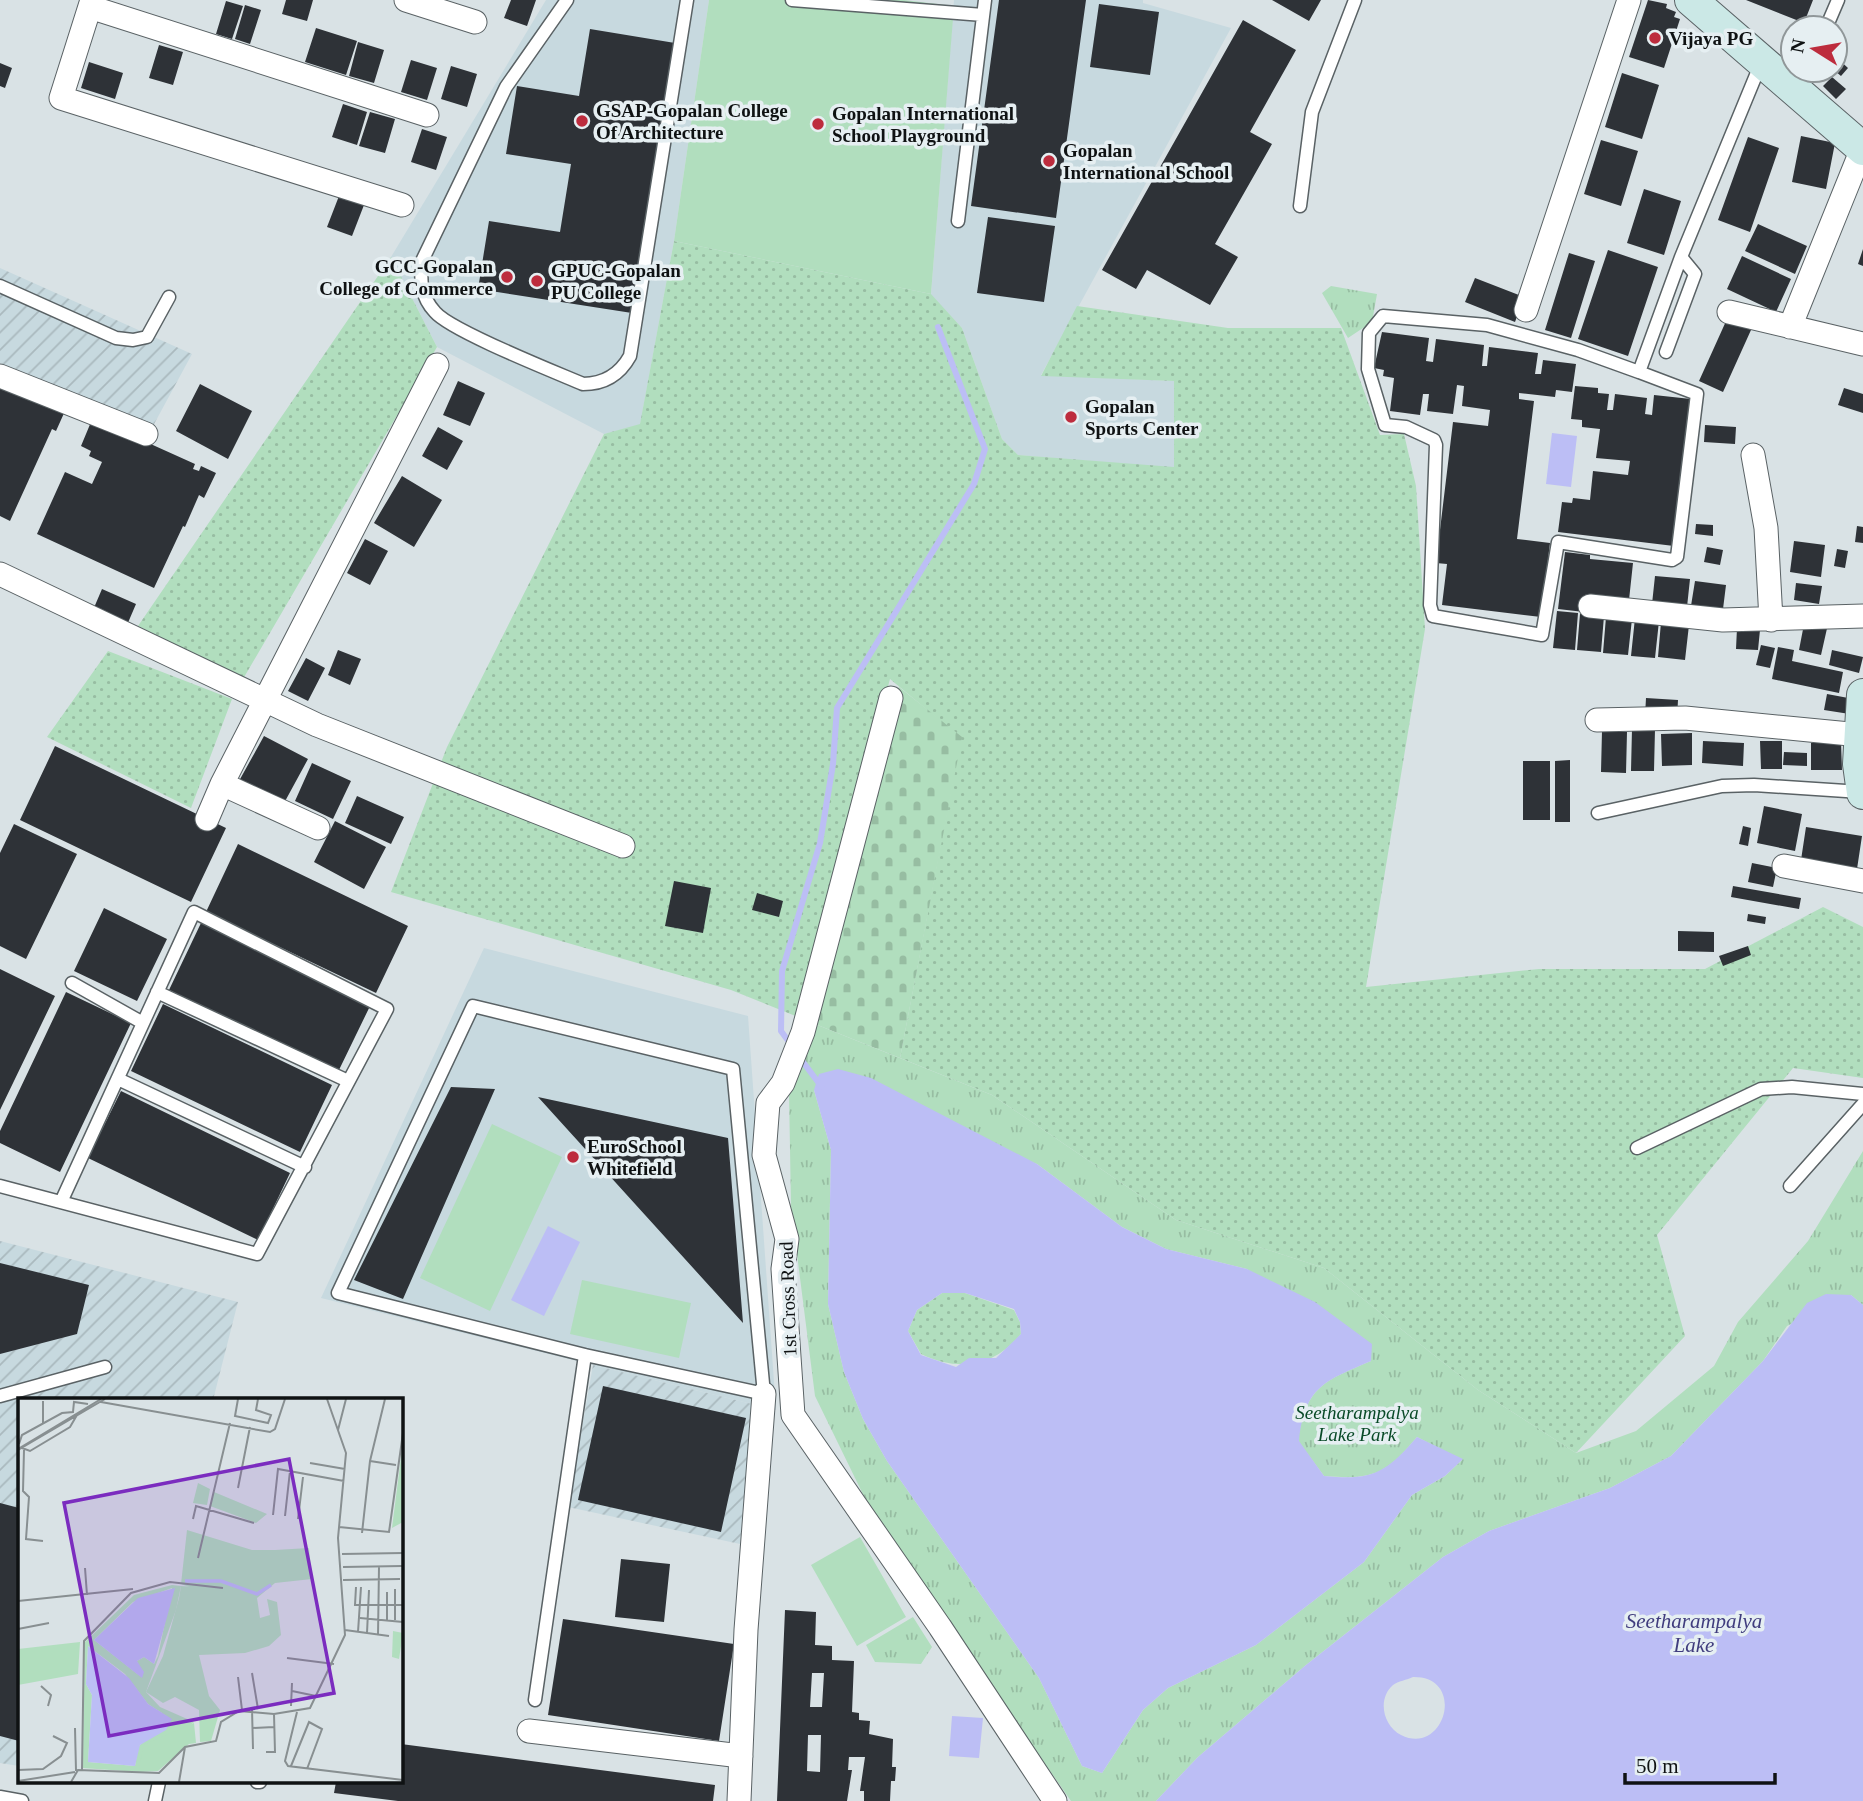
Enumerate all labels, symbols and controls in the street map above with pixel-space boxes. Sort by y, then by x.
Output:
north arrow [1779,14,1849,84]
place label: Vijaya PG [1669,28,1753,49]
marker: Vijaya PG [1647,30,1663,46]
text: N [1786,37,1809,55]
place label: GSAP-Gopalan College Of Architecture [596,100,788,143]
place label: Gopalan International School Playground [832,103,1014,146]
marker: GSAP-Gopalan College Of Architecture [574,113,590,129]
marker: Gopalan International School Playground [810,116,826,132]
place label: Gopalan International School [1063,140,1229,183]
marker: Gopalan International School [1041,153,1057,169]
place label: GCC-Gopalan College of Commerce [319,256,493,299]
place label: GPUC-Gopalan PU College [551,260,681,303]
marker: GCC-Gopalan College of Commerce [499,269,515,285]
marker: GPUC-Gopalan PU College [529,273,545,289]
place label: Gopalan Sports Center [1085,396,1199,439]
marker: Gopalan Sports Center [1063,409,1079,425]
place label: EuroSchool Whitefield [587,1136,682,1179]
marker: EuroSchool Whitefield [565,1149,581,1165]
street label: 1st Cross Road [775,1241,801,1357]
inset map [18,1398,402,1784]
park label: Seetharampalya Lake Park [1295,1402,1419,1445]
water label: Seetharampalya Lake [1626,1609,1762,1657]
scale bar [1625,1742,1776,1786]
text: 50 m [1636,1754,1679,1778]

